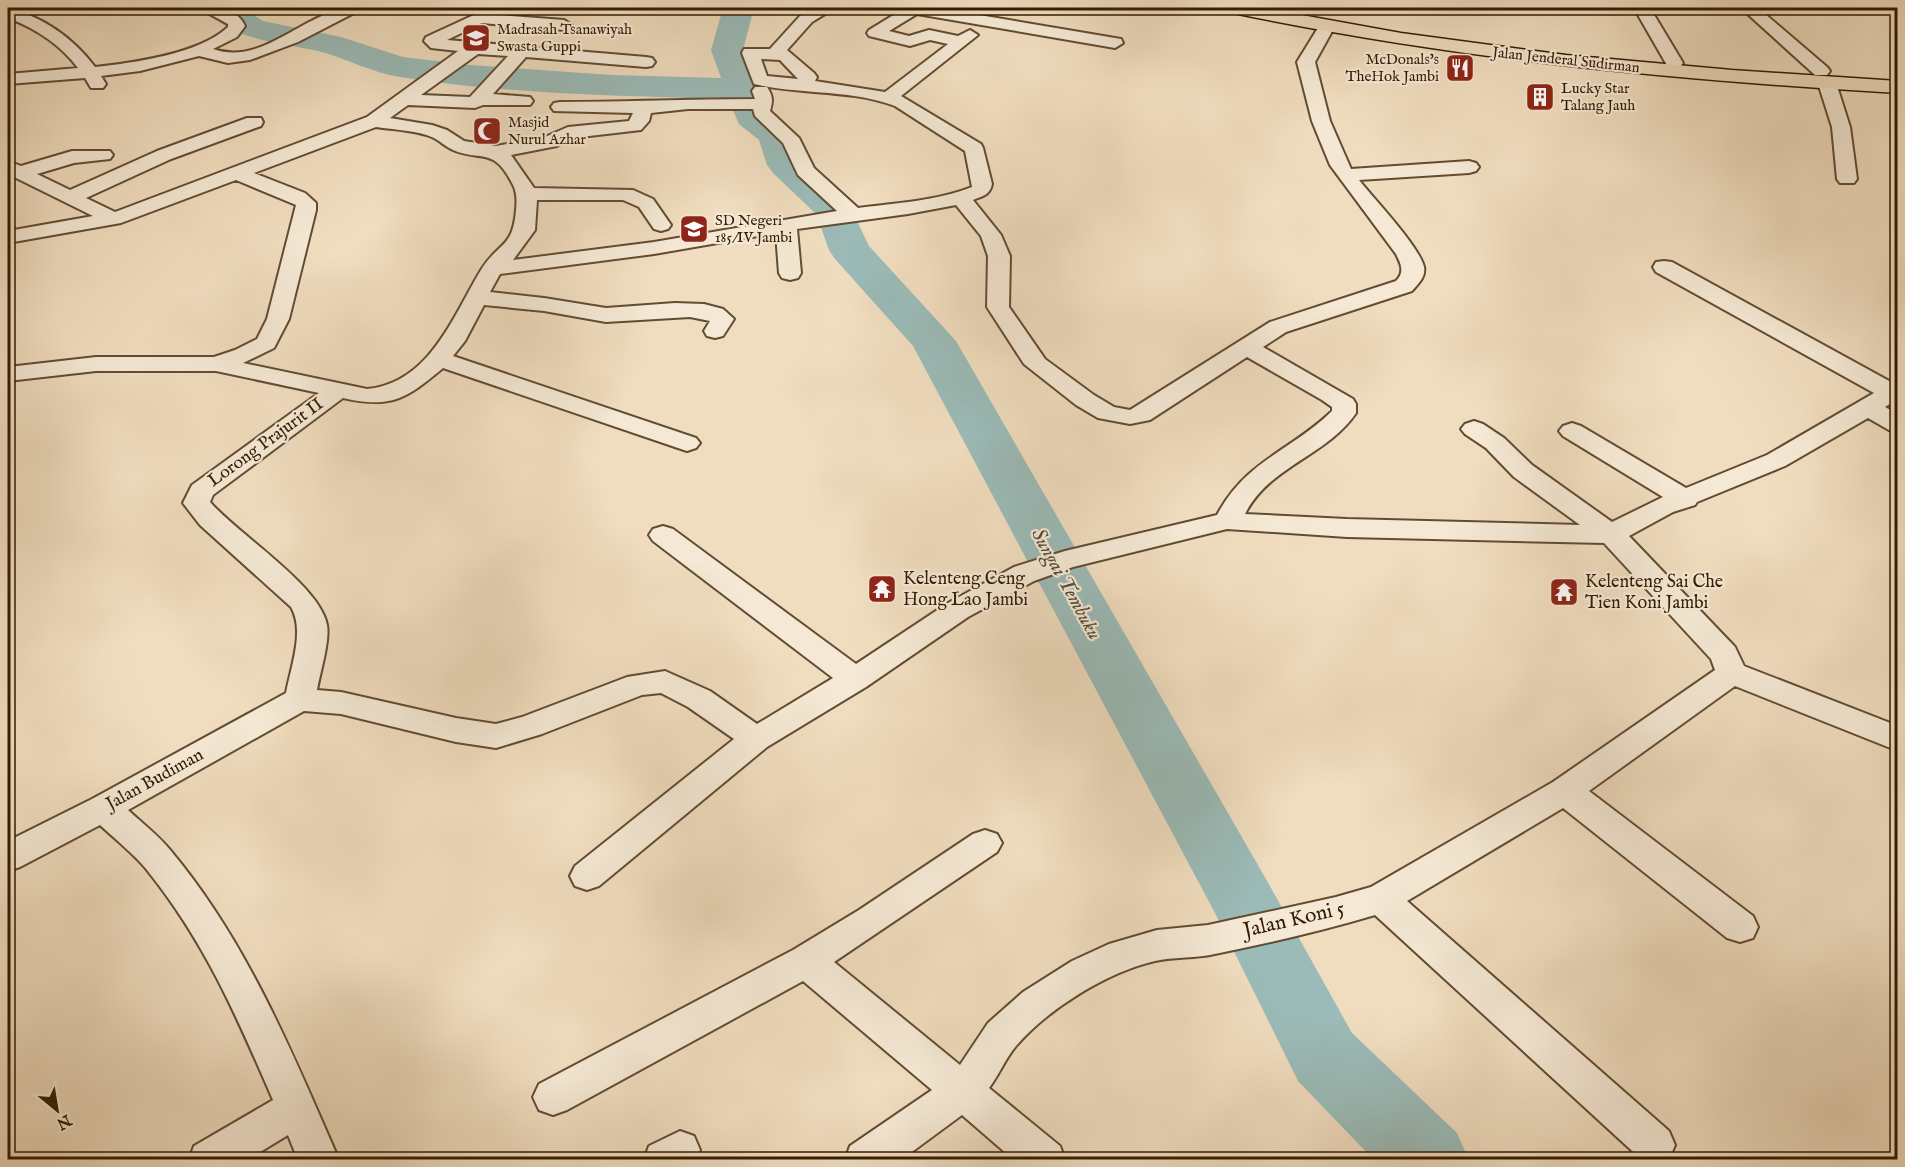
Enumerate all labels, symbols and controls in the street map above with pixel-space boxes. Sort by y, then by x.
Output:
place label: Madrasah Tsanawiyah Swasta Guppi [497,20,632,56]
school or university icon: Madrasah Tsanawiyah Swasta Guppi [460,22,492,54]
street label: Jalan Jenderal Sudirman [1489,43,1641,77]
place label: McDonals's TheHok Jambi [1346,50,1439,86]
restaurant icon: McDonals's TheHok Jambi [1444,52,1476,84]
place label: Lucky Star Talang Jauh [1561,79,1635,115]
building icon: Lucky Star Talang Jauh [1524,81,1556,113]
place label: Masjid Nurul Azhar [508,113,587,149]
mosque icon: Masjid Nurul Azhar [471,115,503,147]
place label: SD Negeri 185/IV Jambi [715,211,792,247]
school or university icon: SD Negeri 185/IV Jambi [678,213,710,245]
street label: Lorong Prajurit II [204,393,329,493]
water label: Sungai Tembuku [1024,524,1107,645]
place label: Kelenteng Ceng Hong Lao Jambi [903,568,1028,612]
place label: Kelenteng Sai Che Tien Koni Jambi [1585,571,1723,615]
temple icon: Kelenteng Ceng Hong Lao Jambi [866,573,898,605]
temple icon: Kelenteng Sai Che Tien Koni Jambi [1548,576,1580,608]
street label: Jalan Budiman [101,744,208,817]
street label: Jalan Koni 5 [1239,895,1348,945]
north arrow [27,1080,87,1140]
text: N [52,1109,75,1133]

